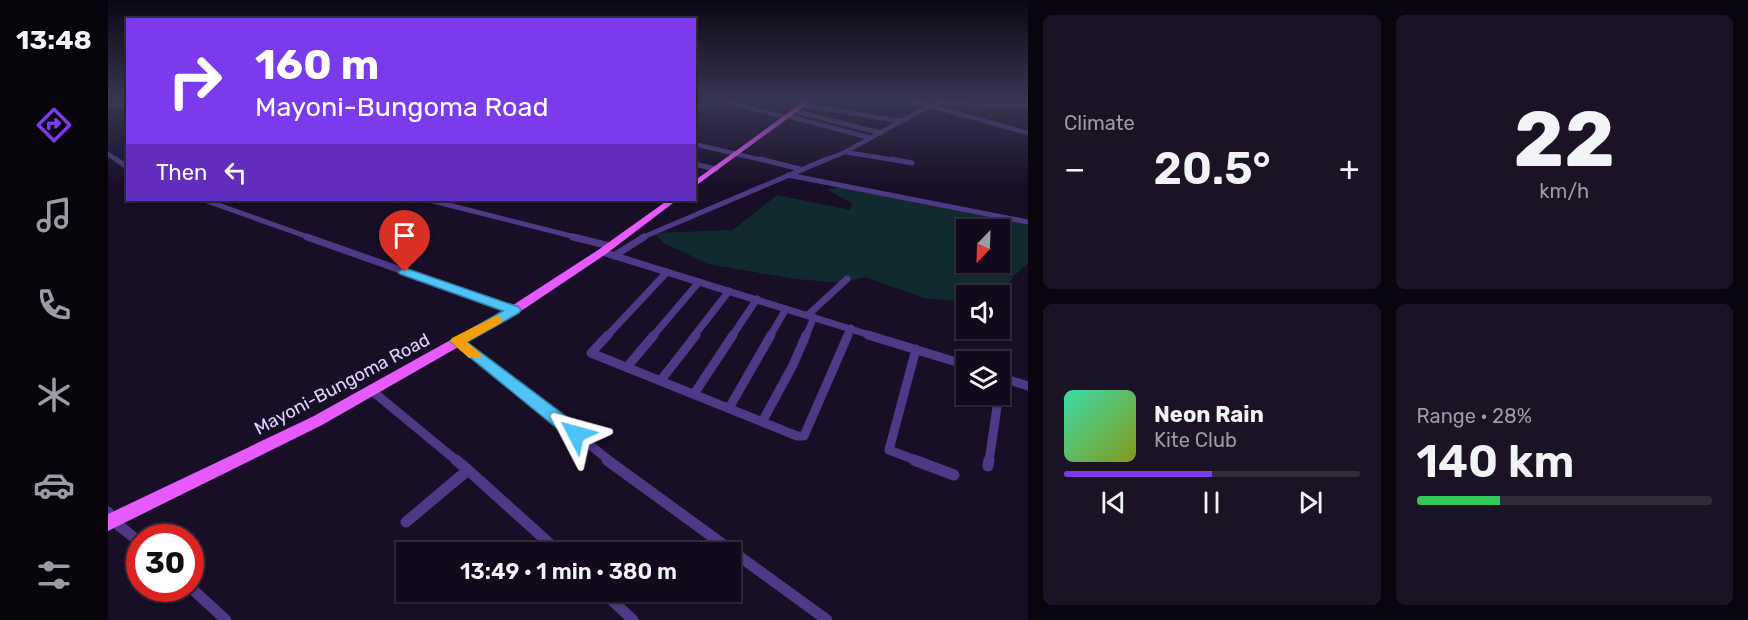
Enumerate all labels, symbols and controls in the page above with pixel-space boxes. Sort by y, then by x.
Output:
text: 13:48 [16,24,92,56]
text: 160 m [255,40,379,90]
icon: right [156,42,234,120]
text: Mayoni-Bungoma Road [255,91,549,123]
text: 22 [1514,93,1615,186]
icon: directions [33,104,75,146]
text: Climate [1064,111,1135,135]
text: 20.5° [1154,142,1271,195]
text: − [1064,149,1085,188]
text: + [1339,149,1360,188]
icon: left [219,156,252,189]
text: Then [156,159,207,186]
text: km/h [1539,179,1589,203]
icon: music [33,194,75,236]
pin [379,210,430,272]
icon: arrive [388,219,421,252]
north arrow [956,219,1010,273]
map controls [956,219,1010,405]
icon: phone [33,284,75,326]
button: sound [956,285,1010,339]
street label: Mayoni-Bungoma Road [250,328,434,440]
button: layers [956,351,1010,405]
icon: climate [33,374,75,416]
text: Neon Rain [1154,401,1264,428]
position arrow [544,402,608,466]
text: Range · 28% [1417,404,1532,428]
text: Kite Club [1154,428,1237,452]
text: 140 km [1417,435,1575,488]
icon: car [33,464,75,506]
icon: previous [1097,486,1130,519]
icon: pause [1195,486,1228,519]
icon: next [1294,486,1327,519]
speed limit sign: 30 [126,524,204,602]
icon: filters [33,554,75,596]
text: 13:49 · 1 min · 380 m [460,558,677,585]

